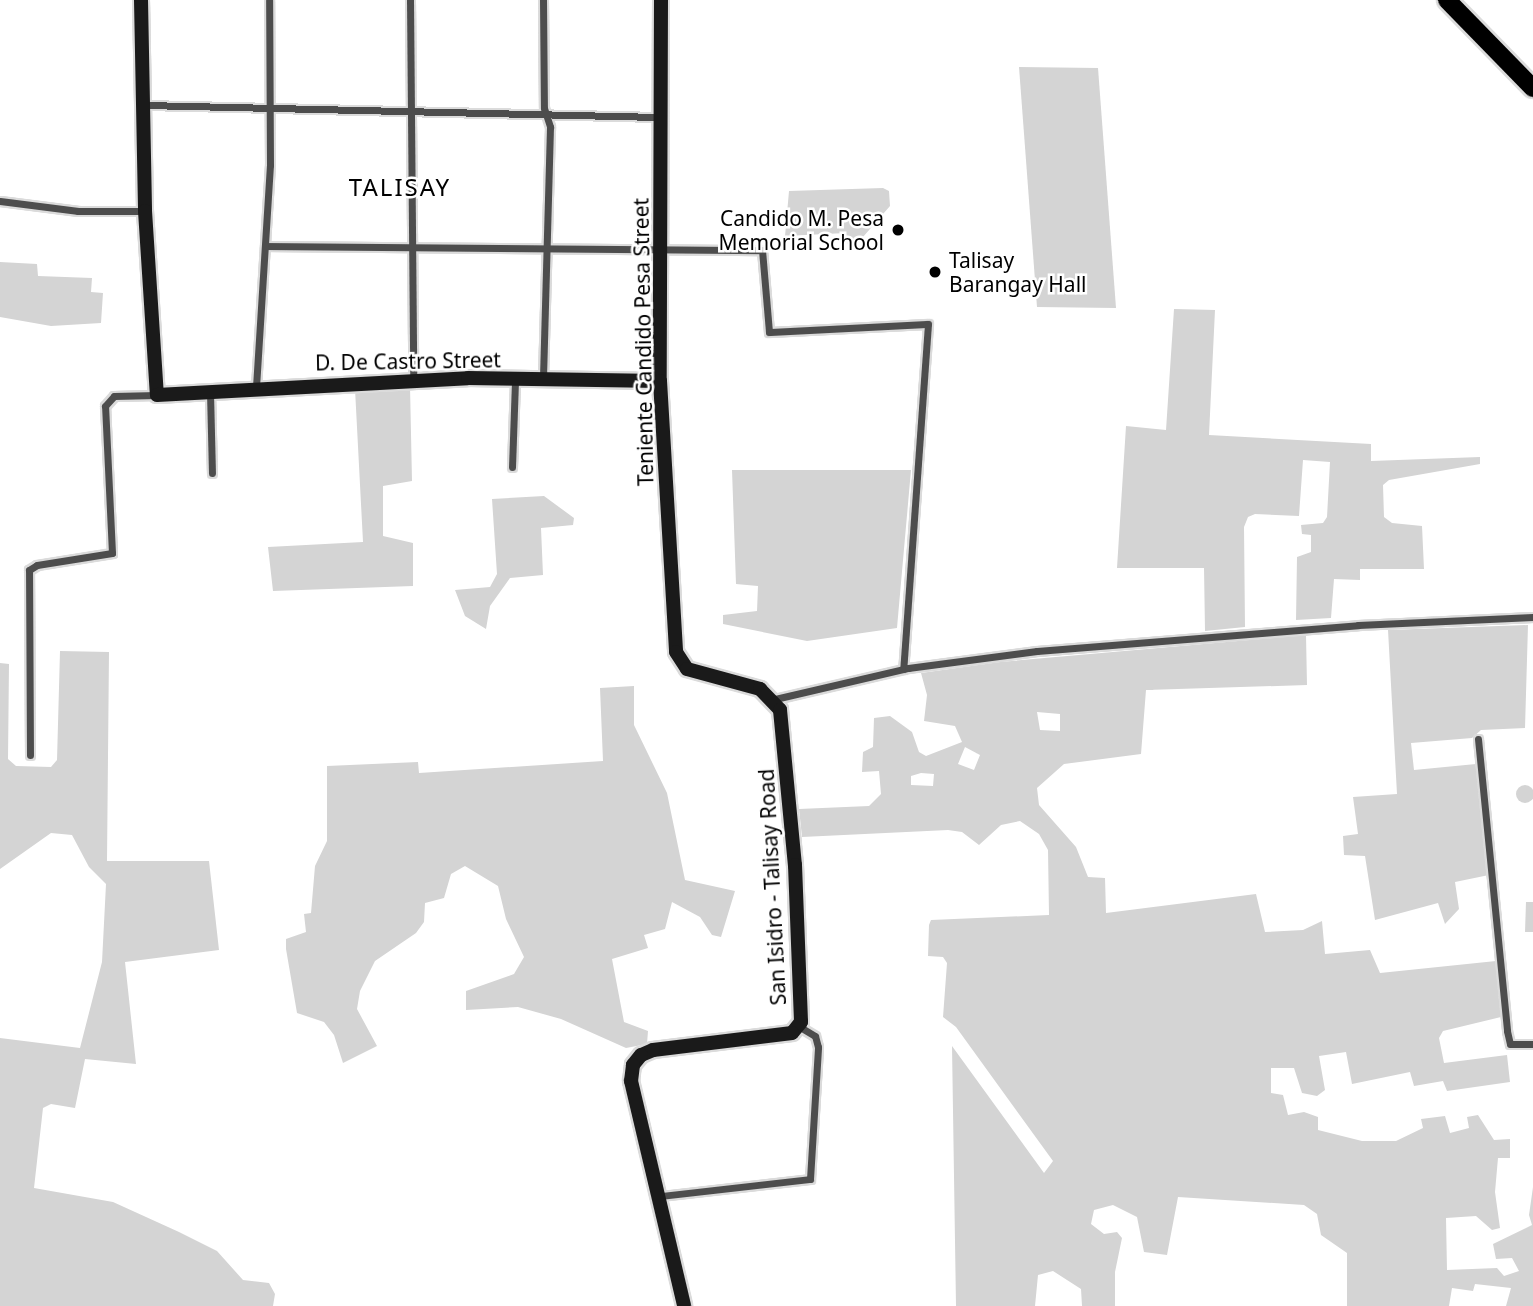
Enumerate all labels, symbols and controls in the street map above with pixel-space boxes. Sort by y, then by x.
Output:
district label: TALISAY [350,173,450,201]
street label: Teniente Candido Pesa Street [628,198,658,486]
place label: Candido M. Pesa Memorial School [719,205,884,255]
marker: Candido M. Pesa Memorial School [890,222,906,238]
place label: Talisay Barangay Hall [949,247,1086,297]
marker: Talisay Barangay Hall [927,264,943,280]
street label: D. De Castro Street [315,347,501,375]
street label: San Isidro - Talisay Road [753,768,791,1006]

